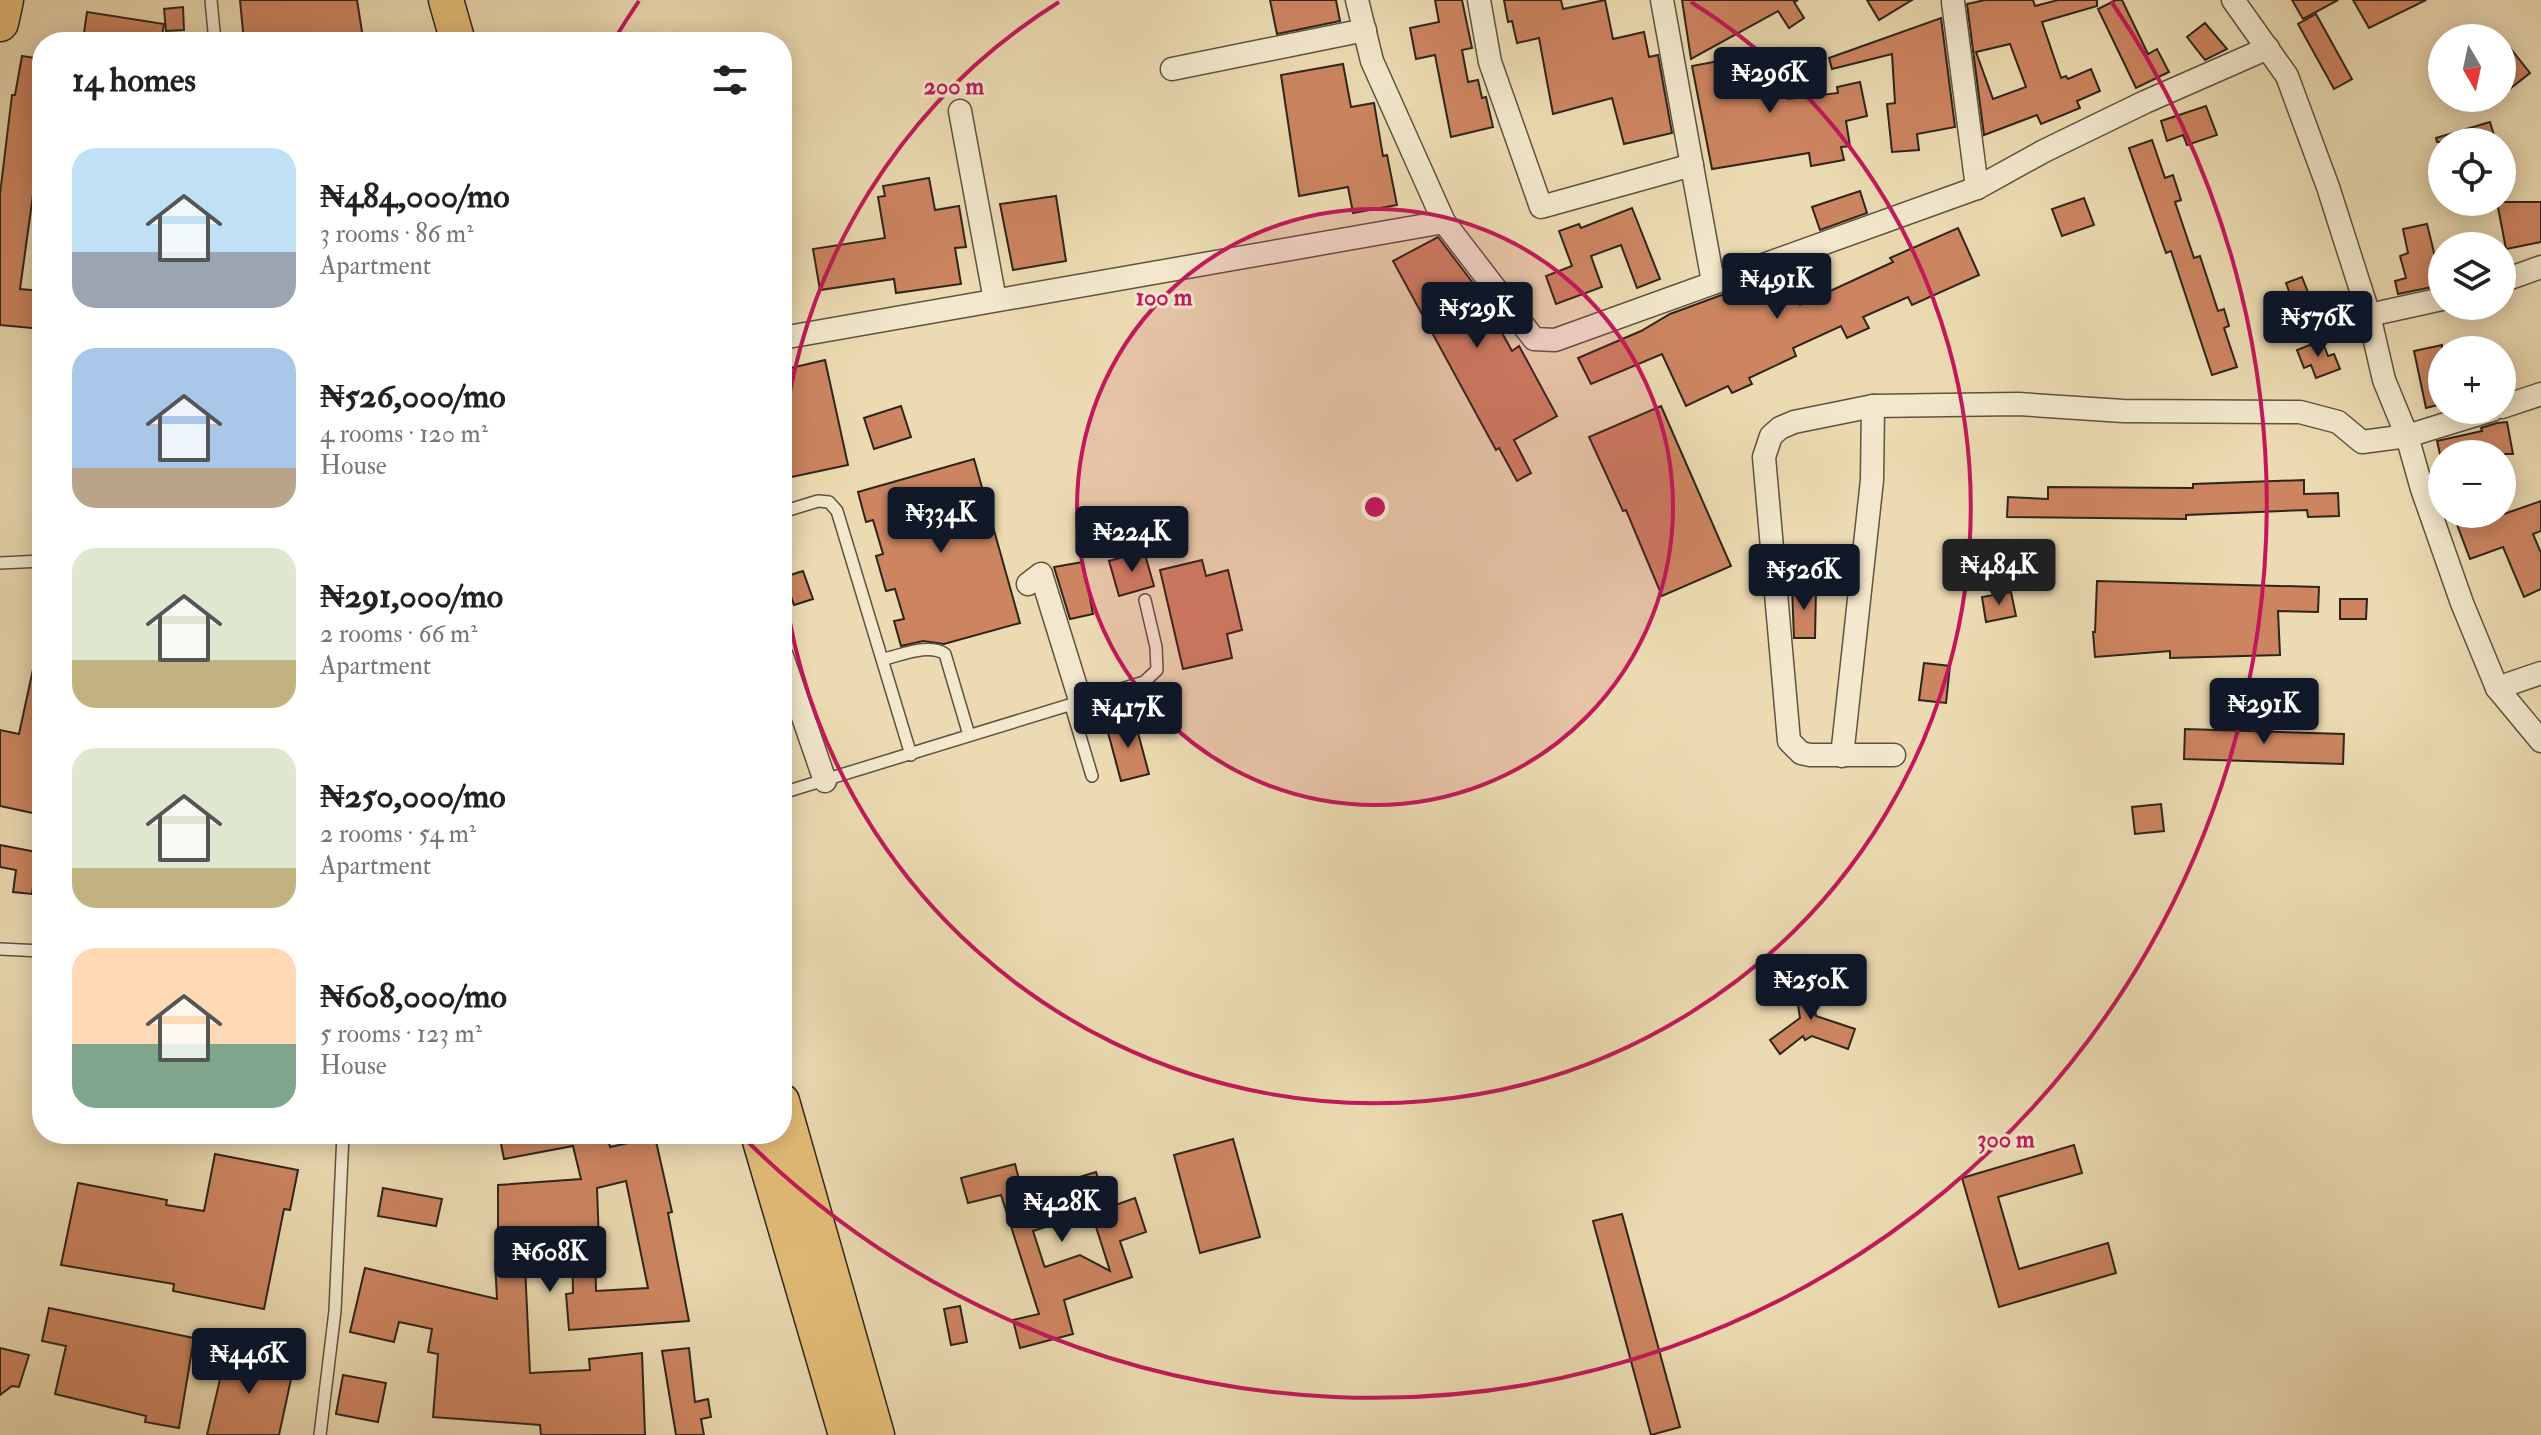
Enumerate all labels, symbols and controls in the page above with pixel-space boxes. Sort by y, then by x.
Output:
north arrow [2428,24,2516,112]
map controls [2428,24,2516,528]
pin: ₦296K [1714,47,1826,115]
text: ₦296K [1732,57,1808,89]
icon: filters [708,58,752,102]
text: 14 homes [72,59,196,102]
text: 200 m [924,71,985,102]
button: locate [2428,128,2516,216]
text: ₦484,000/mo [320,175,510,218]
icon: home [136,180,232,276]
text: 3 rooms · 86 m² [320,218,474,250]
button: layers [2428,232,2516,320]
text: Apartment [320,250,431,282]
pin: ₦491K [1721,253,1833,321]
text: ₦491K [1740,263,1814,295]
text: 100 m [1136,282,1193,313]
pin: ₦529K [1421,282,1533,350]
pin: ₦576K [2262,291,2374,359]
text: ₦529K [1440,292,1514,324]
text: ₦576K [2281,301,2355,333]
button: + [2428,336,2516,424]
text: ₦526,000/mo [320,375,506,418]
icon: home [136,380,232,476]
text: 4 rooms · 120 m² [320,418,488,450]
button: − [2428,440,2516,528]
text: House [320,450,387,482]
pin: ₦334K [885,487,997,555]
centre of rings [1361,493,1389,521]
text: ₦334K [906,497,976,529]
pin: ₦224K [1076,506,1188,574]
text: ₦224K [1093,516,1171,548]
pin: ₦484K [1943,539,2055,607]
pin: ₦526K [1748,544,1860,612]
text: ₦484K [1960,549,2038,581]
text: ₦526K [1767,554,1841,586]
text: ₦291,000/mo [320,575,503,618]
icon: home [136,580,232,676]
text: 2 rooms · 66 m² [320,618,478,650]
text: Apartment [320,650,431,682]
pin: ₦291K [2208,678,2320,746]
pin: ₦417K [1072,682,1184,750]
text: ₦291K [2228,688,2300,720]
text: ₦417K [1092,692,1164,724]
text: ₦250,000/mo [320,775,506,818]
icon: home [136,780,232,876]
text: 2 rooms · 54 m² [320,818,476,850]
text: Apartment [320,850,431,882]
pin: ₦250K [1755,954,1867,1022]
text: ₦250K [1774,964,1848,996]
text: ₦608,000/mo [320,975,507,1018]
icon: home [136,980,232,1076]
text: 5 rooms · 123 m² [320,1018,482,1050]
text: House [320,1050,387,1082]
text: 300 m [1977,1124,2035,1155]
pin: ₦428K [1006,1176,1118,1244]
text: ₦428K [1024,1186,1100,1218]
pin: ₦608K [494,1226,606,1294]
text: ₦608K [512,1236,588,1268]
pin: ₦446K [193,1328,305,1396]
text: ₦446K [210,1338,288,1370]

